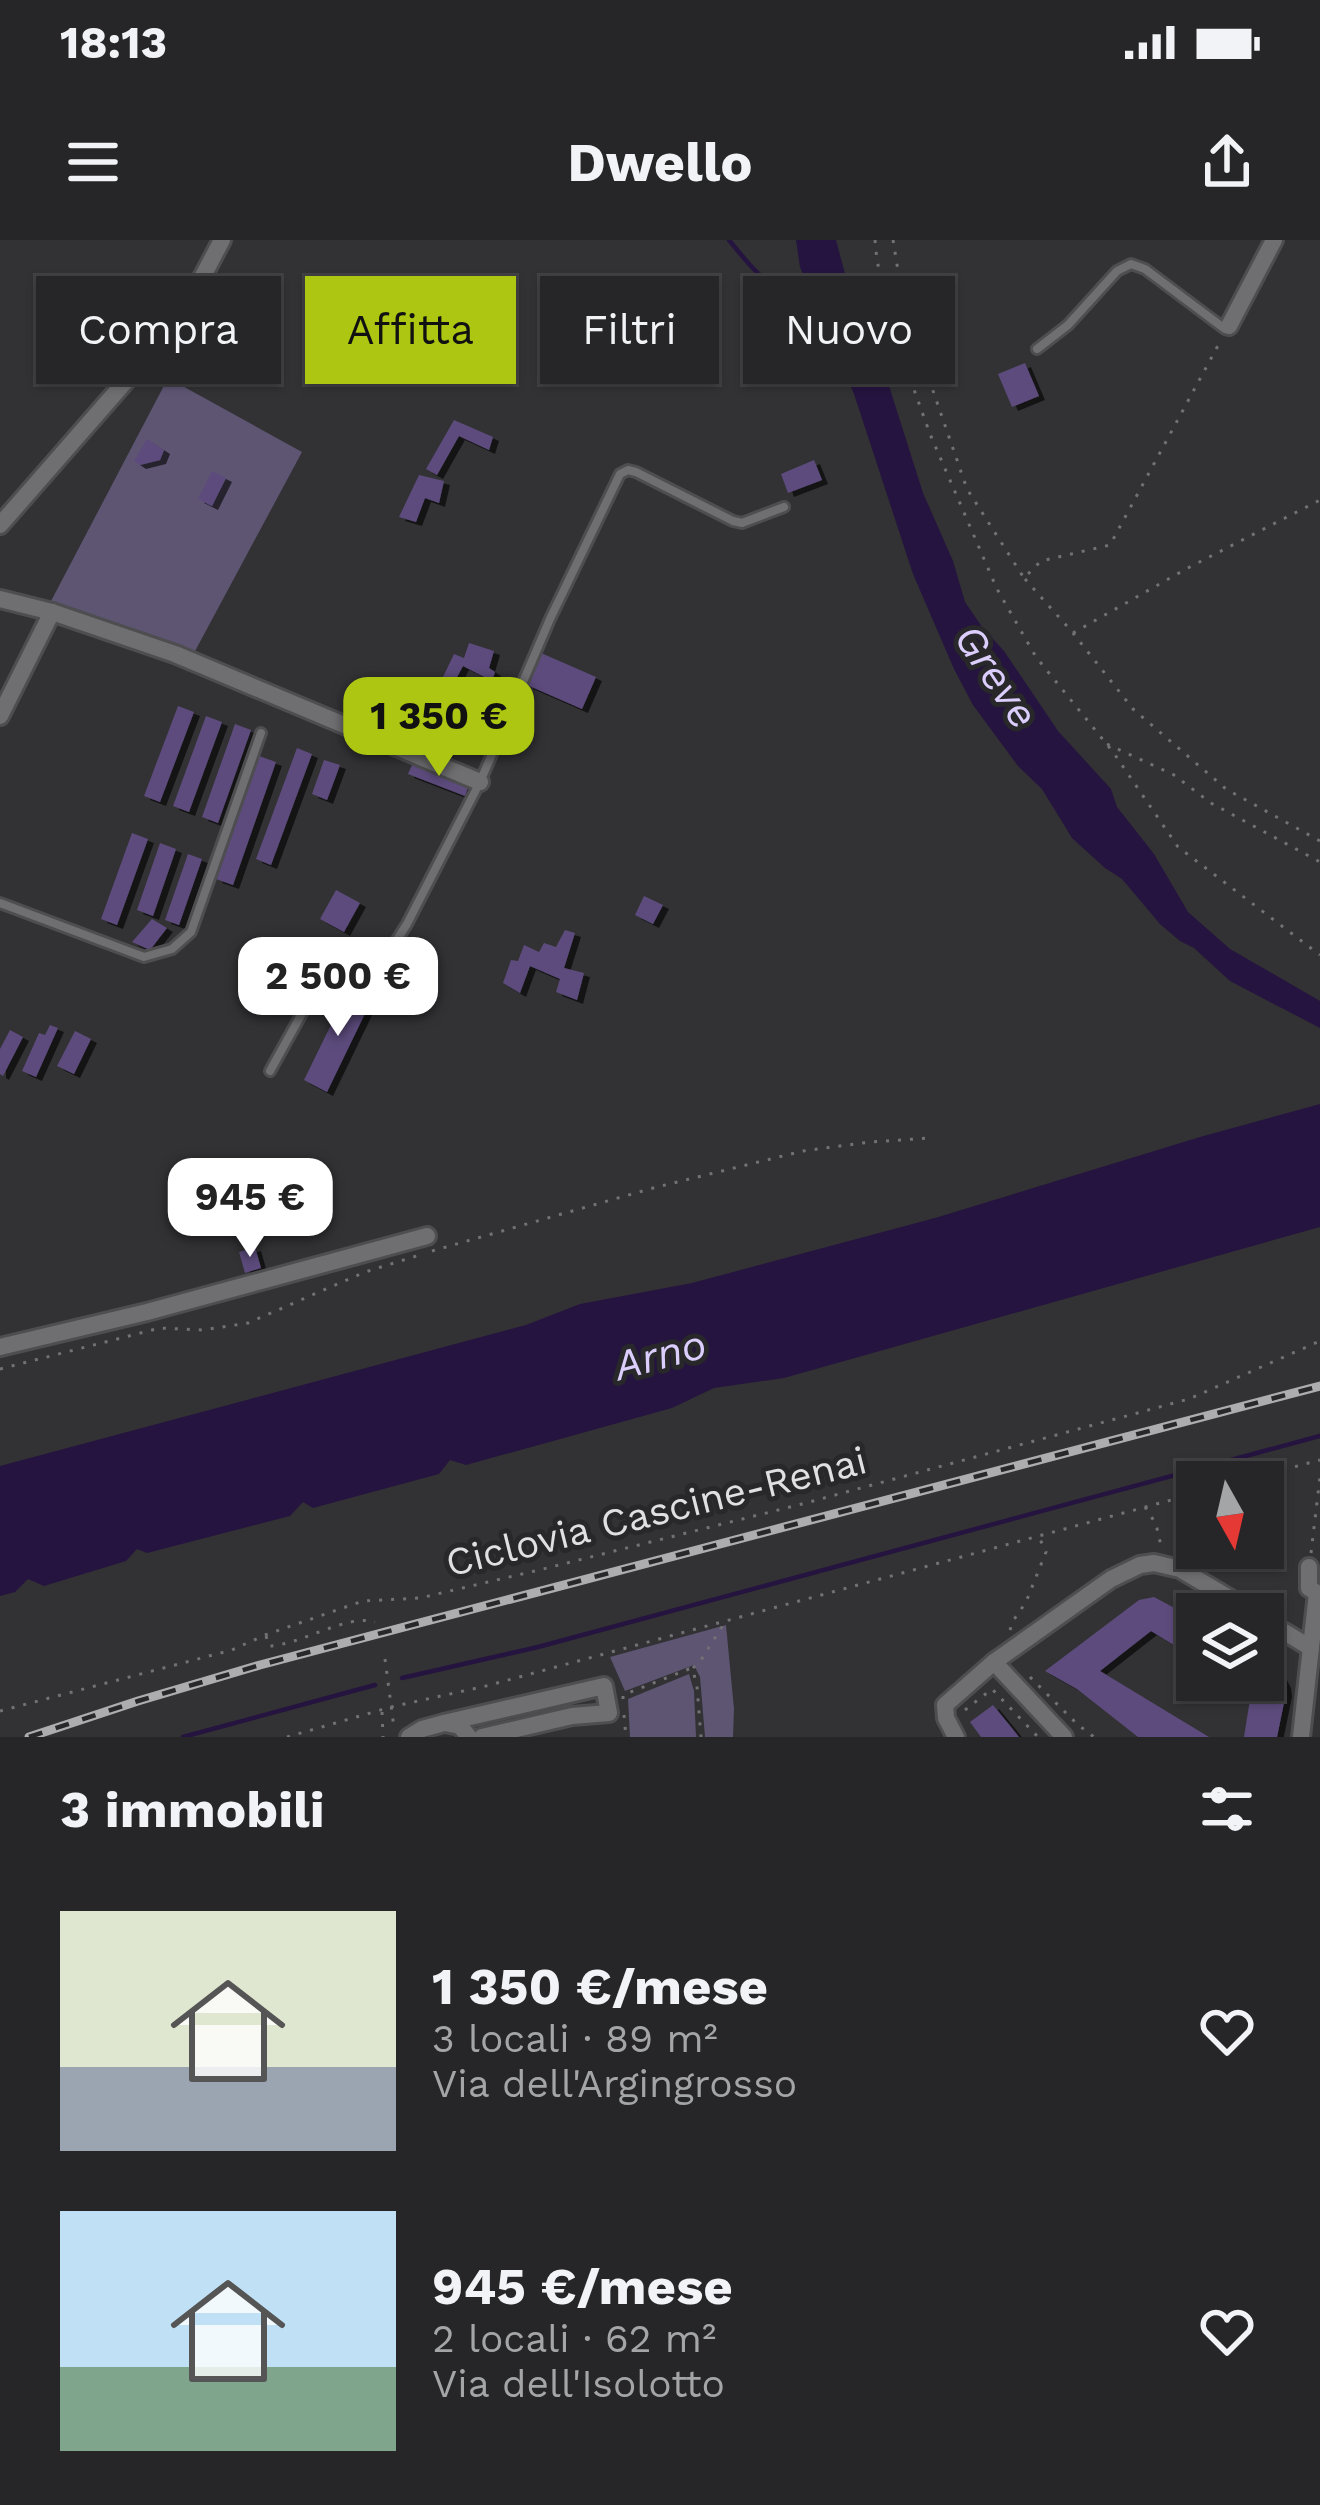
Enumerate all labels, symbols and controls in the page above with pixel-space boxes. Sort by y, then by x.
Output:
text: 18:13 [60,16,167,69]
icon: menu [60,129,126,195]
icon: share [1194,129,1260,195]
text: Dwello [567,131,753,194]
chip: Compra [36,276,281,384]
chip: Affitta [305,276,516,384]
chip: Filtri [540,276,719,384]
chip: Nuovo [743,276,955,384]
water label: Greve [944,615,1049,737]
pin: 1 350 € [328,677,550,779]
text: 1 350 € [370,693,508,738]
pin: 2 500 € [227,937,449,1039]
text: 2 500 € [265,953,411,998]
pin: 945 € [166,1158,334,1260]
text: 945 € [195,1174,305,1219]
water label: Arno [607,1319,712,1391]
street label: Ciclovia Cascine-Renai [441,1437,871,1586]
north arrow [1176,1461,1284,1569]
map controls [1176,1461,1284,1701]
button: layers [1176,1593,1284,1701]
icon: filters [1194,1776,1260,1842]
text: 3 immobili [60,1780,325,1839]
text: 1 350 €/mese [432,1957,768,2016]
icon: home [156,1959,300,2103]
icon: heart [1194,1998,1260,2064]
text: 3 locali · 89 m² [432,2016,718,2061]
text: Via dell'Argingrosso [432,2061,797,2106]
text: 945 €/mese [432,2257,733,2316]
icon: home [156,2259,300,2403]
icon: heart [1194,2298,1260,2364]
text: 2 locali · 62 m² [432,2316,716,2361]
text: Via dell'Isolotto [432,2361,725,2406]

